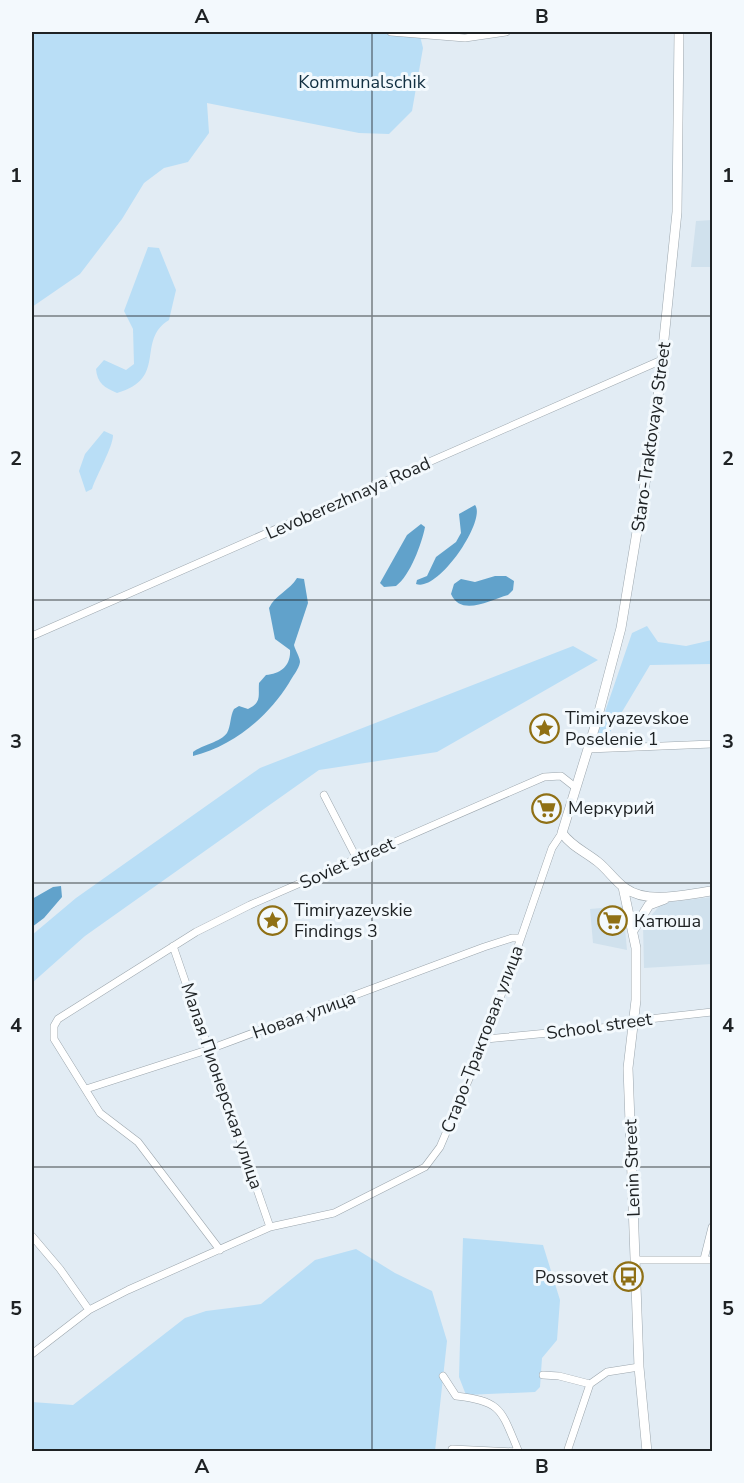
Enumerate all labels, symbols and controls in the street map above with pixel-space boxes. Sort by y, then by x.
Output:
text: A [195,3,210,30]
text: B [535,3,549,30]
park label: Kommunalschik [298,70,427,94]
text: 1 [10,162,22,189]
text: 1 [722,162,734,189]
street label: Staro-Traktovaya Street [626,340,676,533]
text: 2 [10,445,22,472]
text: 2 [722,445,734,472]
street label: Levoberezhnaya Road [262,451,434,545]
place label: Timiryazevskoe Poselenie 1 [565,706,689,751]
place icon: Timiryazevskoe Poselenie 1 [528,712,560,744]
text: 3 [10,728,22,755]
text: 3 [722,728,734,755]
supermarket icon: Меркурий [531,792,563,824]
place label: Меркурий [568,796,654,820]
street label: Soviet street [296,831,399,895]
place label: Timiryazevskie Findings 3 [294,898,412,943]
place icon: Timiryazevskie Findings 3 [257,904,289,936]
supermarket icon: Катюша [597,905,629,937]
place label: Катюша [634,909,701,933]
street label: Старо-Трактовая улица [435,942,529,1136]
street label: Малая Пионерская улица [175,980,269,1192]
street label: Новая улица [249,985,359,1045]
street label: School street [545,1007,654,1045]
text: 4 [10,1012,22,1039]
text: 4 [722,1012,734,1039]
street label: Lenin Street [618,1118,646,1217]
bus stop icon: Possovet [613,1261,645,1293]
place label: Possovet [535,1265,609,1289]
text: 5 [10,1295,22,1322]
text: 5 [722,1295,734,1322]
text: A [195,1453,210,1480]
text: B [535,1453,549,1480]

